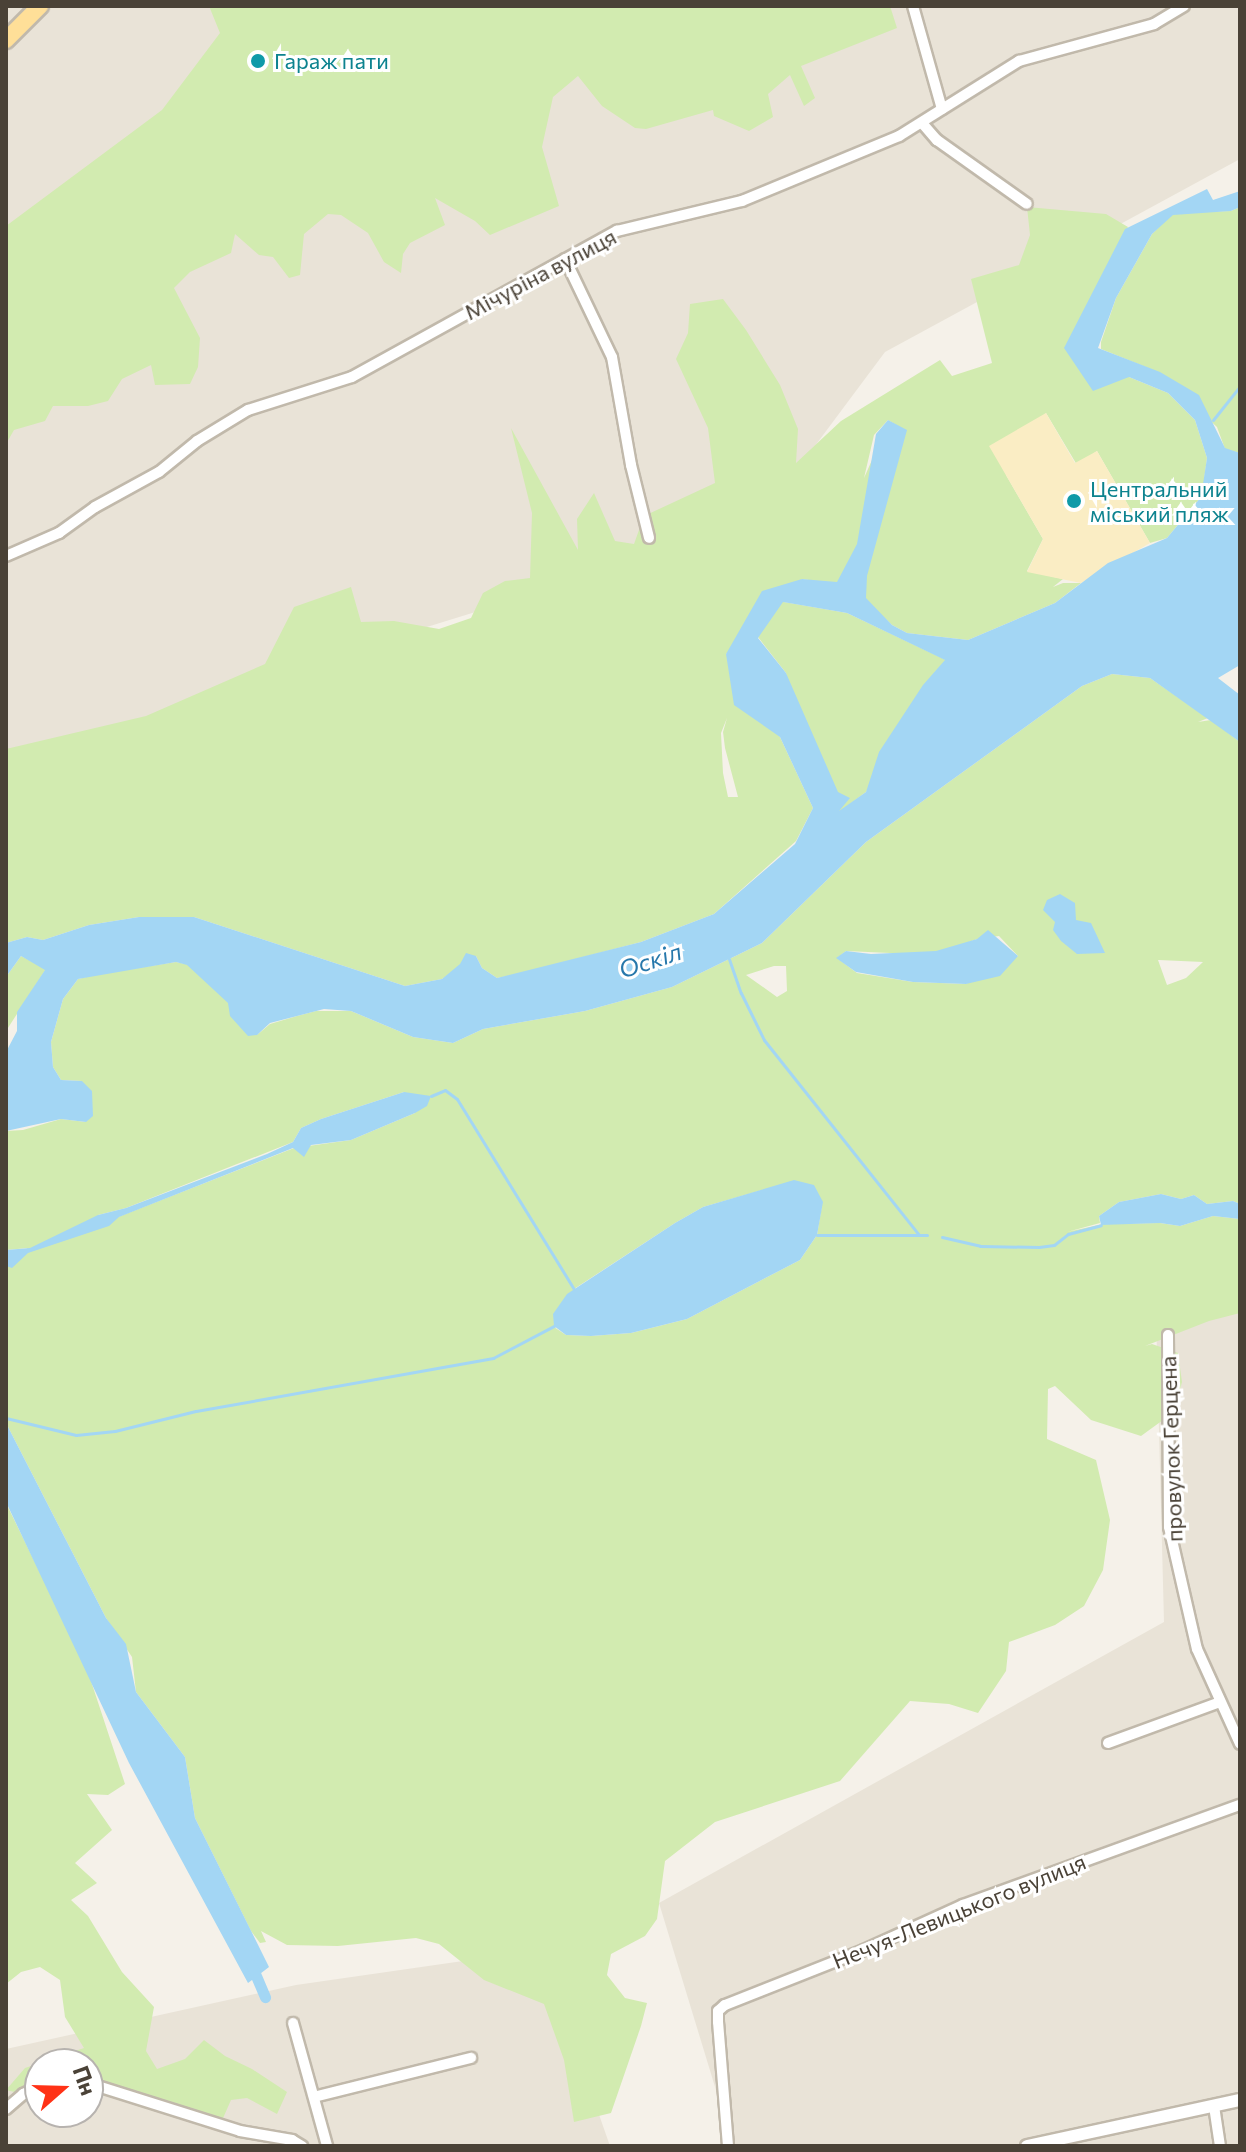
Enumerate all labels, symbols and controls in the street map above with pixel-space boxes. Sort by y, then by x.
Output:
place label: Гараж пати [274,48,389,74]
marker: Гараж пати [249,52,267,70]
street label: Мічуріна вулиця [459,223,621,325]
place label: Центральний міський пляж [1090,475,1229,526]
marker: Центральний міський пляж [1065,492,1083,510]
water label: Оскіл [615,936,685,984]
street label: провулок Герцена [1155,1356,1187,1542]
street label: Нечуя-Левицького вулиця [828,1848,1090,1974]
north arrow [24,2048,104,2128]
text: Пн [67,2062,103,2099]

